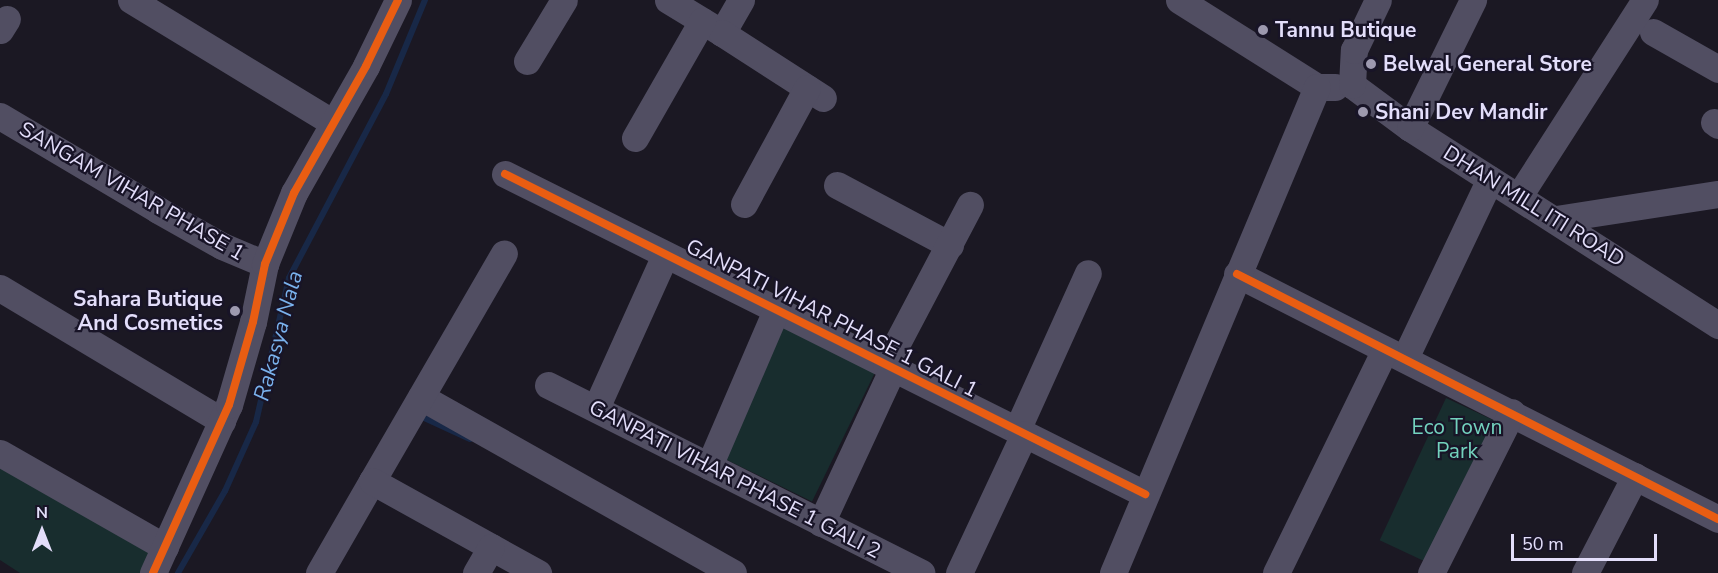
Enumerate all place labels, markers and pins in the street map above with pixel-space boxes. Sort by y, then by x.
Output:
place label: Tannu Butique [1275,17,1416,43]
marker: Tannu Butique [1256,23,1270,37]
place label: Belwal General Store [1383,51,1592,77]
marker: Belwal General Store [1364,57,1378,71]
place label: Shani Dev Mandir [1375,99,1547,125]
marker: Shani Dev Mandir [1356,105,1370,119]
place label: Sahara Butique And Cosmetics [73,286,223,336]
marker: Sahara Butique And Cosmetics [228,304,242,318]

